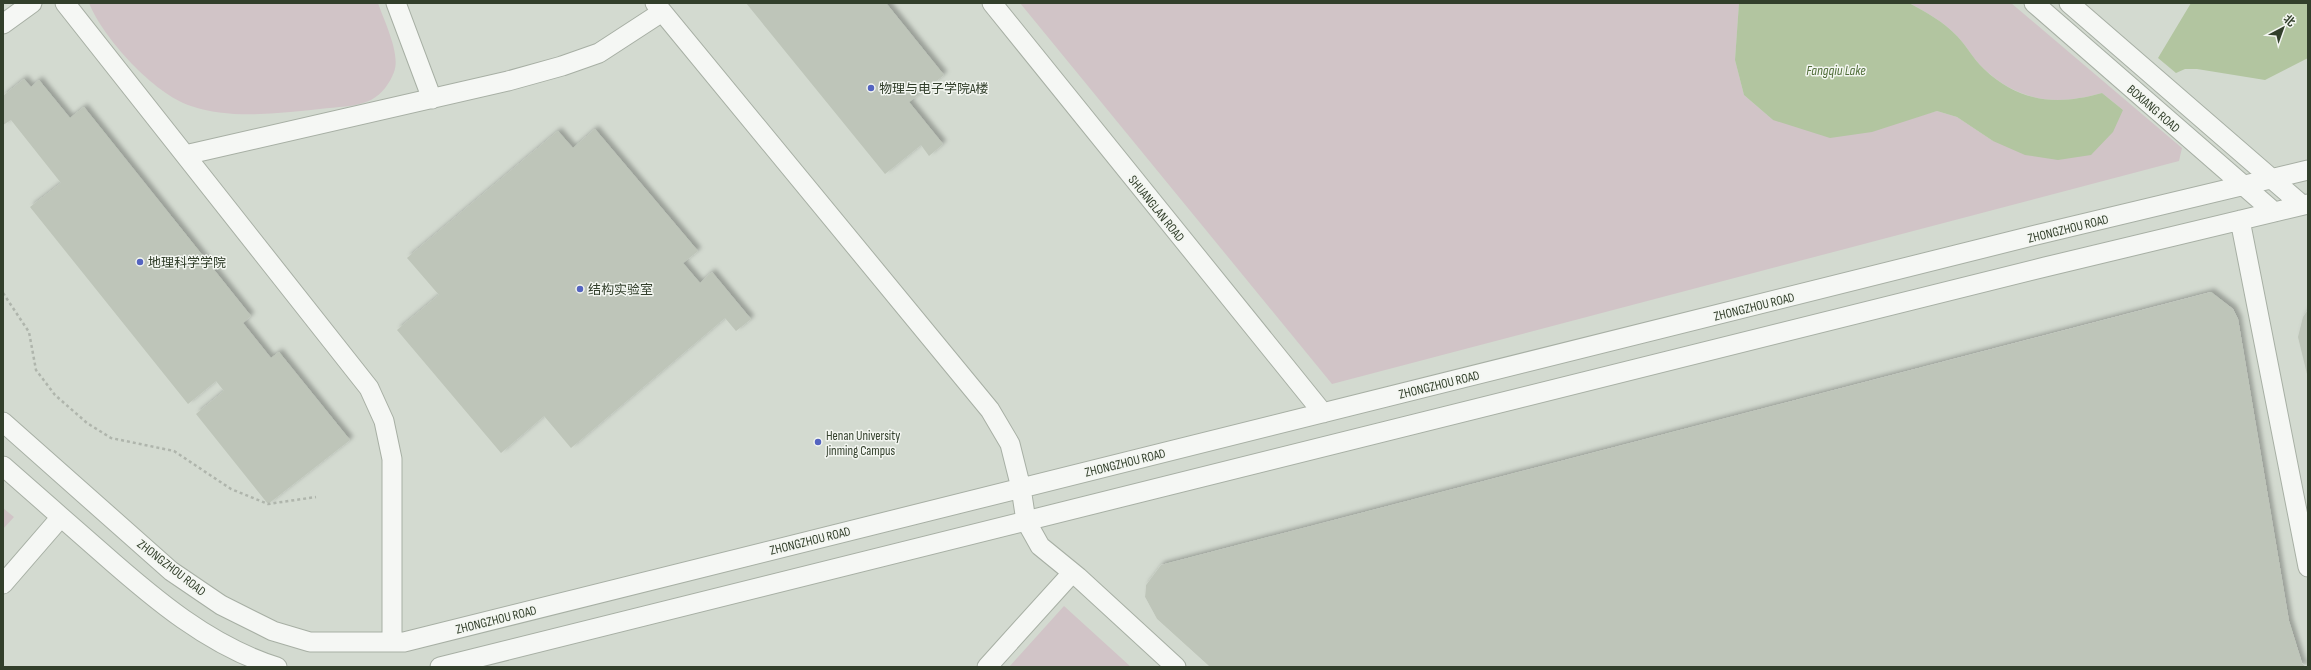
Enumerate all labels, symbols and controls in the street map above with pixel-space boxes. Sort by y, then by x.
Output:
north arrow [2263,8,2303,48]
text: 北 [2281,12,2298,29]
water label: Fangqiu Lake [1806,62,1866,79]
place label: 物理与电子学院A楼 [879,81,989,97]
street label: BOXIANG ROAD [2124,81,2183,136]
marker: 物理与电子学院A楼 [866,83,876,93]
street label: SHUANGLAN ROAD [1125,172,1188,245]
street label: ZHONGZHOU ROAD [2026,211,2110,247]
place label: 地理科学学院 [148,255,226,271]
marker: 地理科学学院 [135,257,145,267]
place label: 结构实验室 [588,282,653,298]
marker: 结构实验室 [575,284,585,294]
street label: ZHONGZHOU ROAD [1712,289,1796,325]
street label: ZHONGZHOU ROAD [1397,367,1481,403]
place label: Henan University Jinming Campus [825,428,900,459]
marker: Henan University Jinming Campus [813,437,823,447]
street label: ZHONGZHOU ROAD [1083,445,1167,481]
street label: ZHONGZHOU ROAD [768,523,852,559]
street label: ZHONGZHOU ROAD [134,536,209,600]
street label: ZHONGZHOU ROAD [454,602,538,638]

